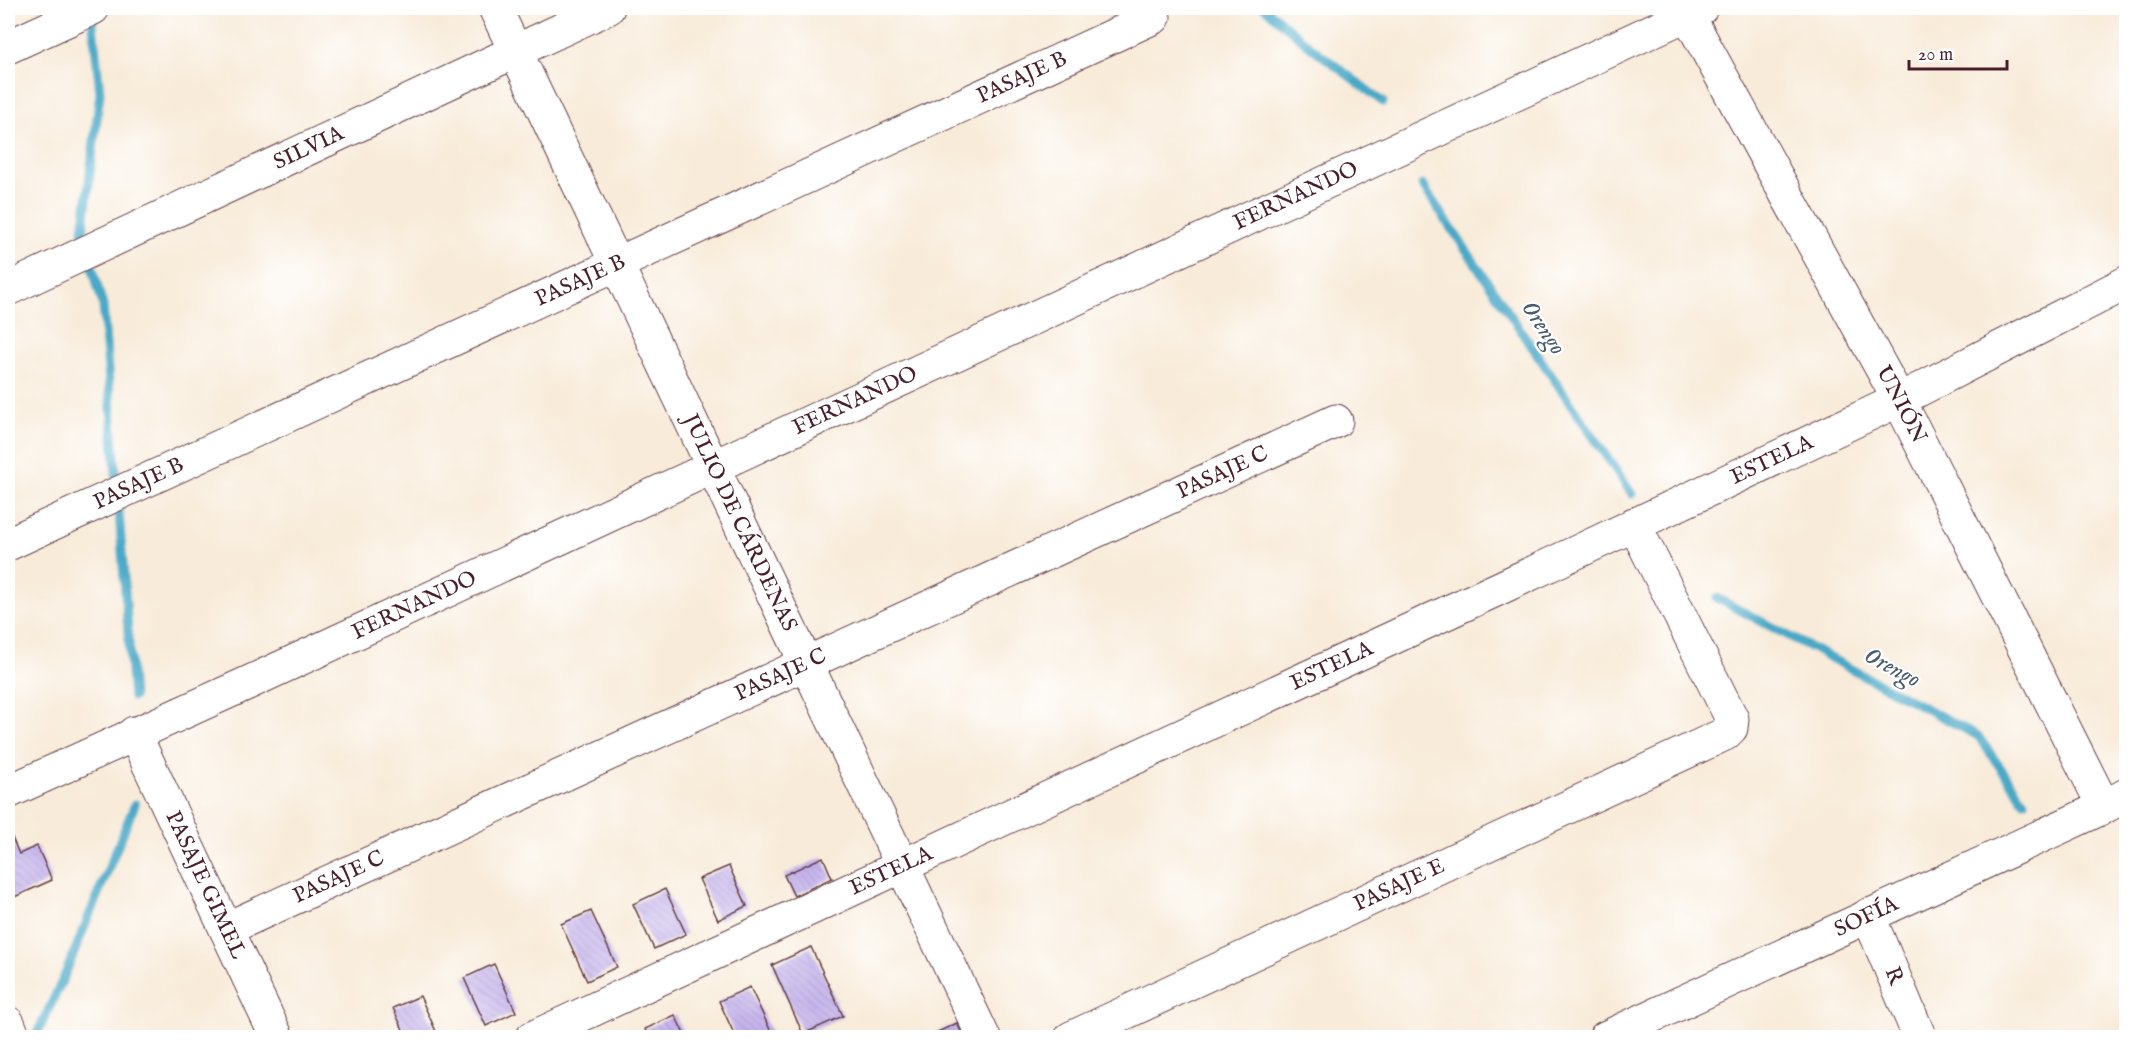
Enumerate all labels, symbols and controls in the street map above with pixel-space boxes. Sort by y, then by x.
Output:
scale bar [1909,33,2006,71]
text: 20 m [1918,44,1953,67]
street label: PASAJE B [972,45,1072,111]
street label: SILVIA [269,119,349,177]
street label: FERNANDO [1229,155,1363,237]
street label: PASAJE B [531,248,630,314]
water label: Orengo [1514,295,1572,361]
street label: FERNANDO [788,360,922,442]
street label: UNIÓN [1869,361,1933,448]
street label: JULIO DE CÁRDENAS [675,407,803,636]
street label: ESTELA [1726,428,1819,491]
street label: PASAJE C [1172,440,1273,506]
street label: PASAJE B [89,451,188,517]
street label: FERNANDO [348,565,481,647]
street label: ESTELA [1286,634,1379,697]
water label: Orengo [1859,640,1925,696]
street label: PASAJE C [731,642,831,708]
street label: PASAJE GIMEL [159,807,252,964]
street label: ESTELA [845,839,938,902]
street label: PASAJE C [289,844,389,910]
street label: PASAJE E [1349,852,1449,919]
street label: SOFÍA [1830,890,1904,944]
street label: R [1878,963,1910,990]

